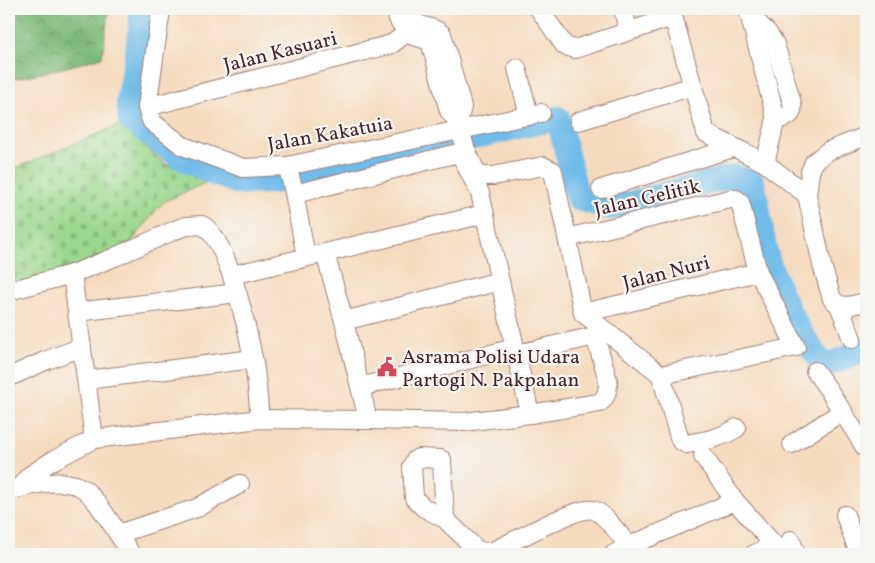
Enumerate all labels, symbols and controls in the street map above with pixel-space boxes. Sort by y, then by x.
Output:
street label: Jalan Kasuari [221,25,340,81]
street label: Jalan Kakatuia [265,110,395,160]
street label: Jalan Gelitik [591,173,704,225]
street label: Jalan Nuri [620,250,713,298]
place label: Asrama Polisi Udara Partogi N. Pakpahan [402,344,580,395]
public building icon: Asrama Polisi Udara Partogi N. Pakpahan [376,356,398,378]

